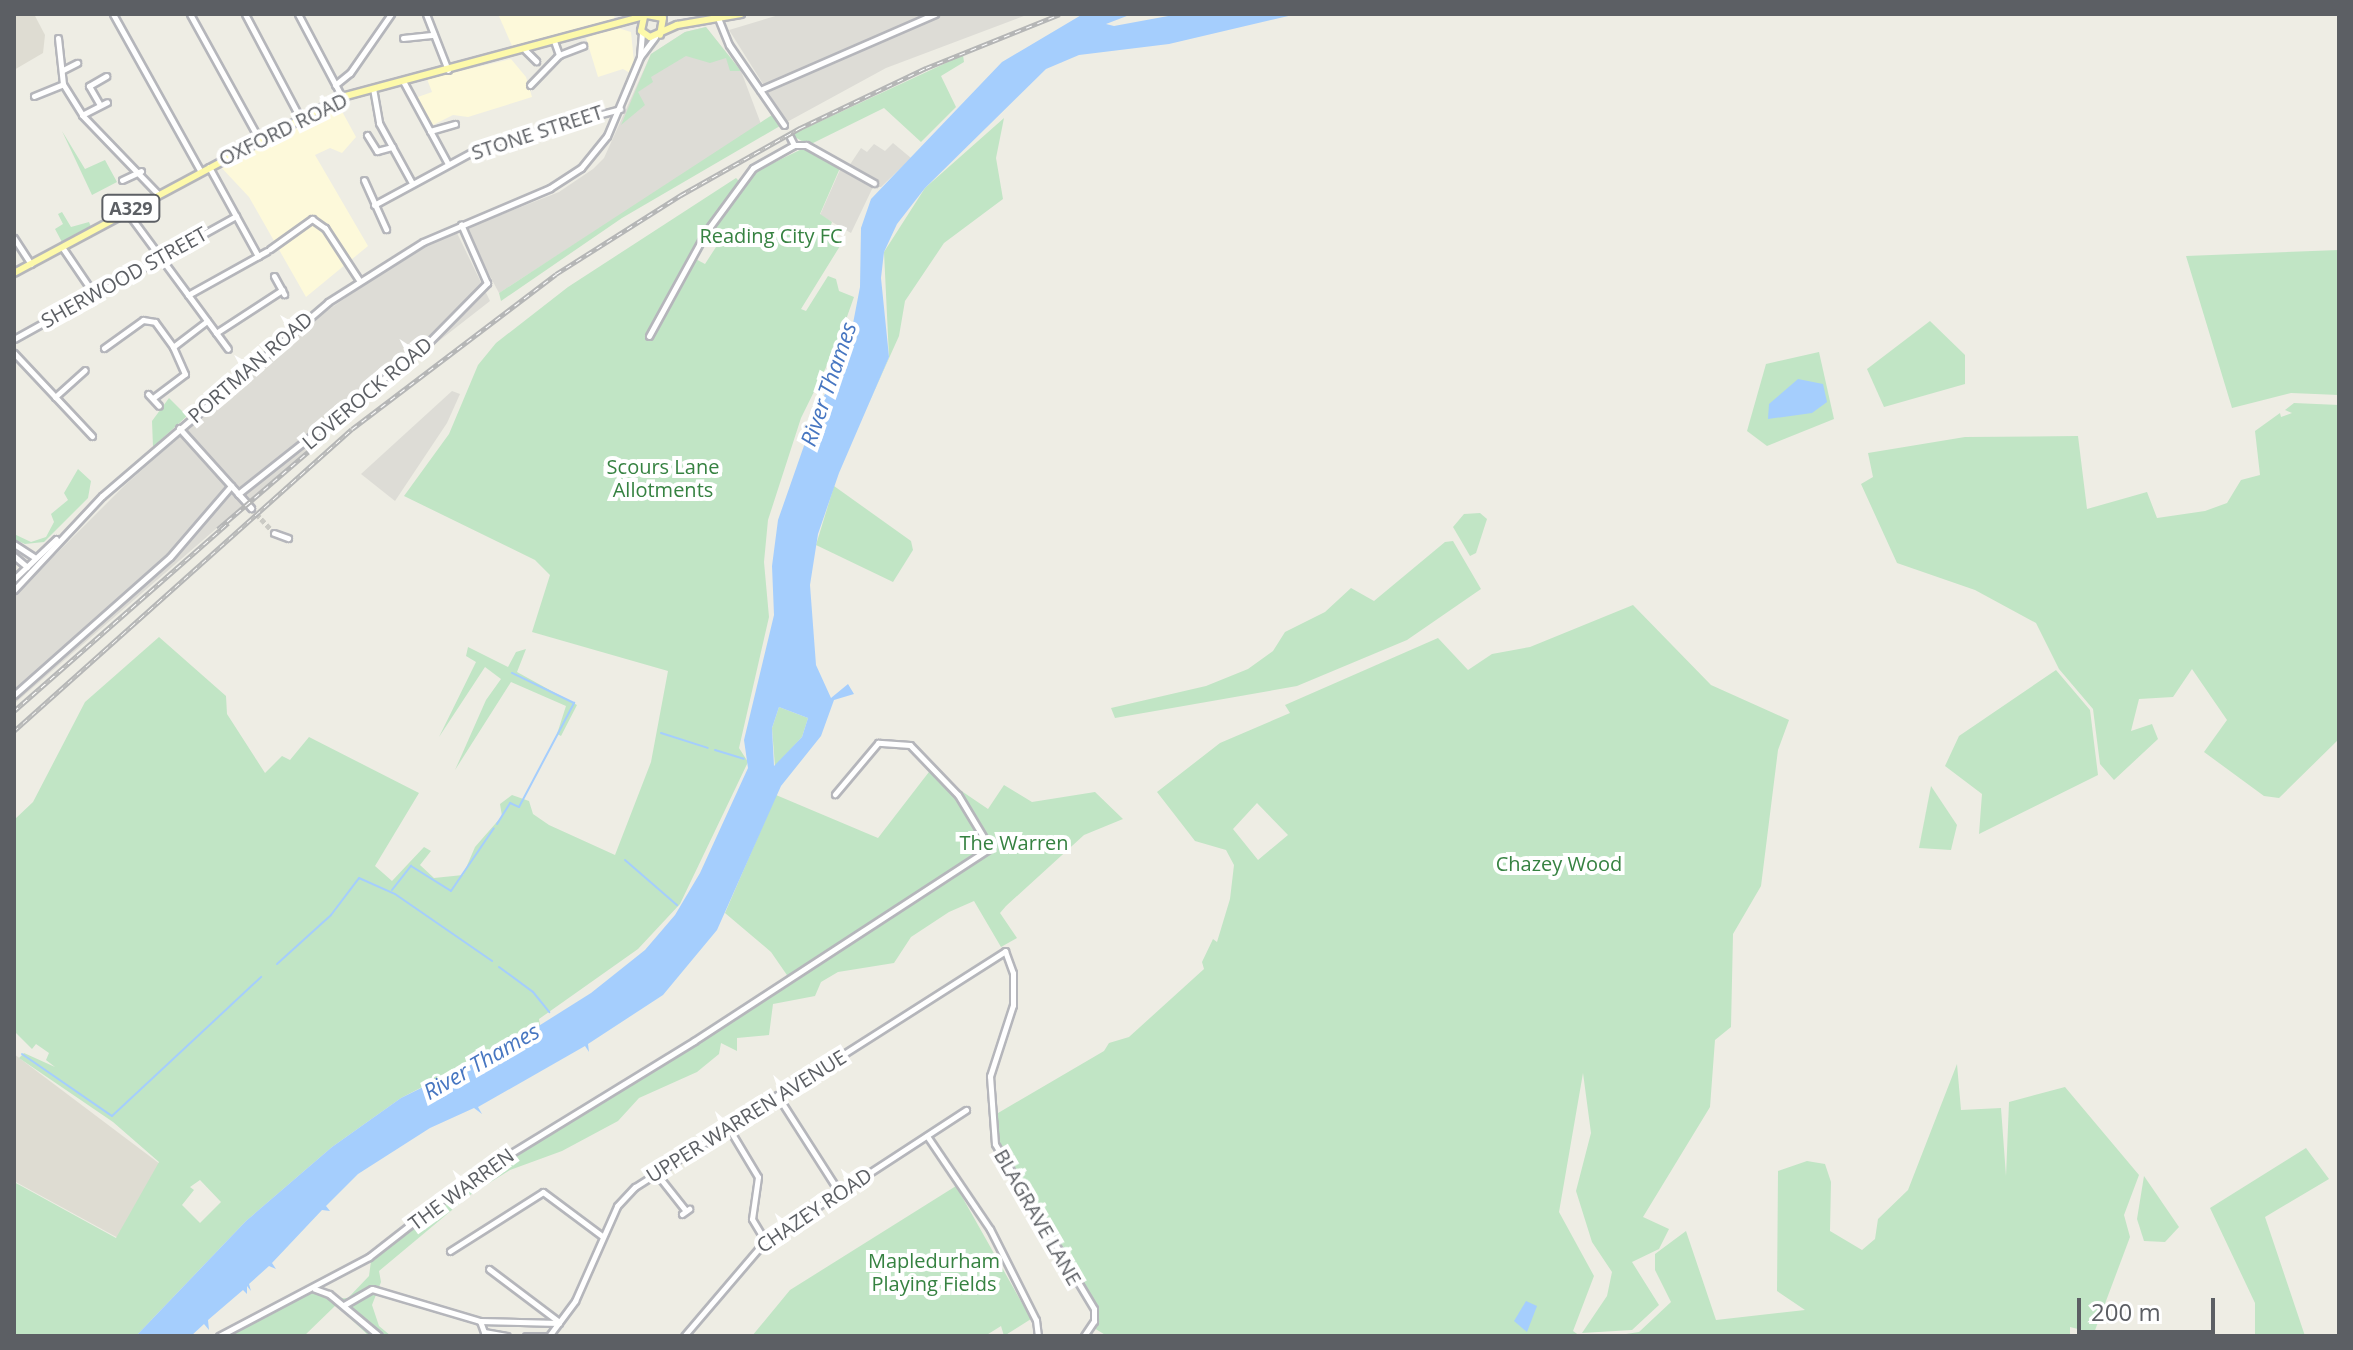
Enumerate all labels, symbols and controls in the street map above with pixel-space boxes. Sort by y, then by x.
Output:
street label: OXFORD ROAD [215,88,351,170]
street label: STONE STREET [468,100,606,164]
road number: A329 [101,194,161,222]
street label: SHERWOOD STREET [37,221,211,333]
park label: Reading City FC [699,223,843,247]
street label: PORTMAN ROAD [183,306,317,428]
water label: River Thames [794,319,862,449]
street label: LOVEROCK ROAD [297,332,437,454]
park label: Scours Lane Allotments [607,455,719,502]
park label: The Warren [959,830,1069,854]
park label: Chazey Wood [1496,851,1622,875]
water label: River Thames [418,1017,544,1105]
street label: UPPER WARREN AVENUE [642,1045,850,1187]
street label: THE WARREN [404,1143,518,1235]
street label: BLAGRAVE LANE [989,1145,1087,1289]
street label: CHAZEY ROAD [752,1163,876,1257]
park label: Mapledurham Playing Fields [868,1249,1000,1296]
scale bar [2081,1282,2219,1332]
text: 200 m [2091,1295,2161,1328]

